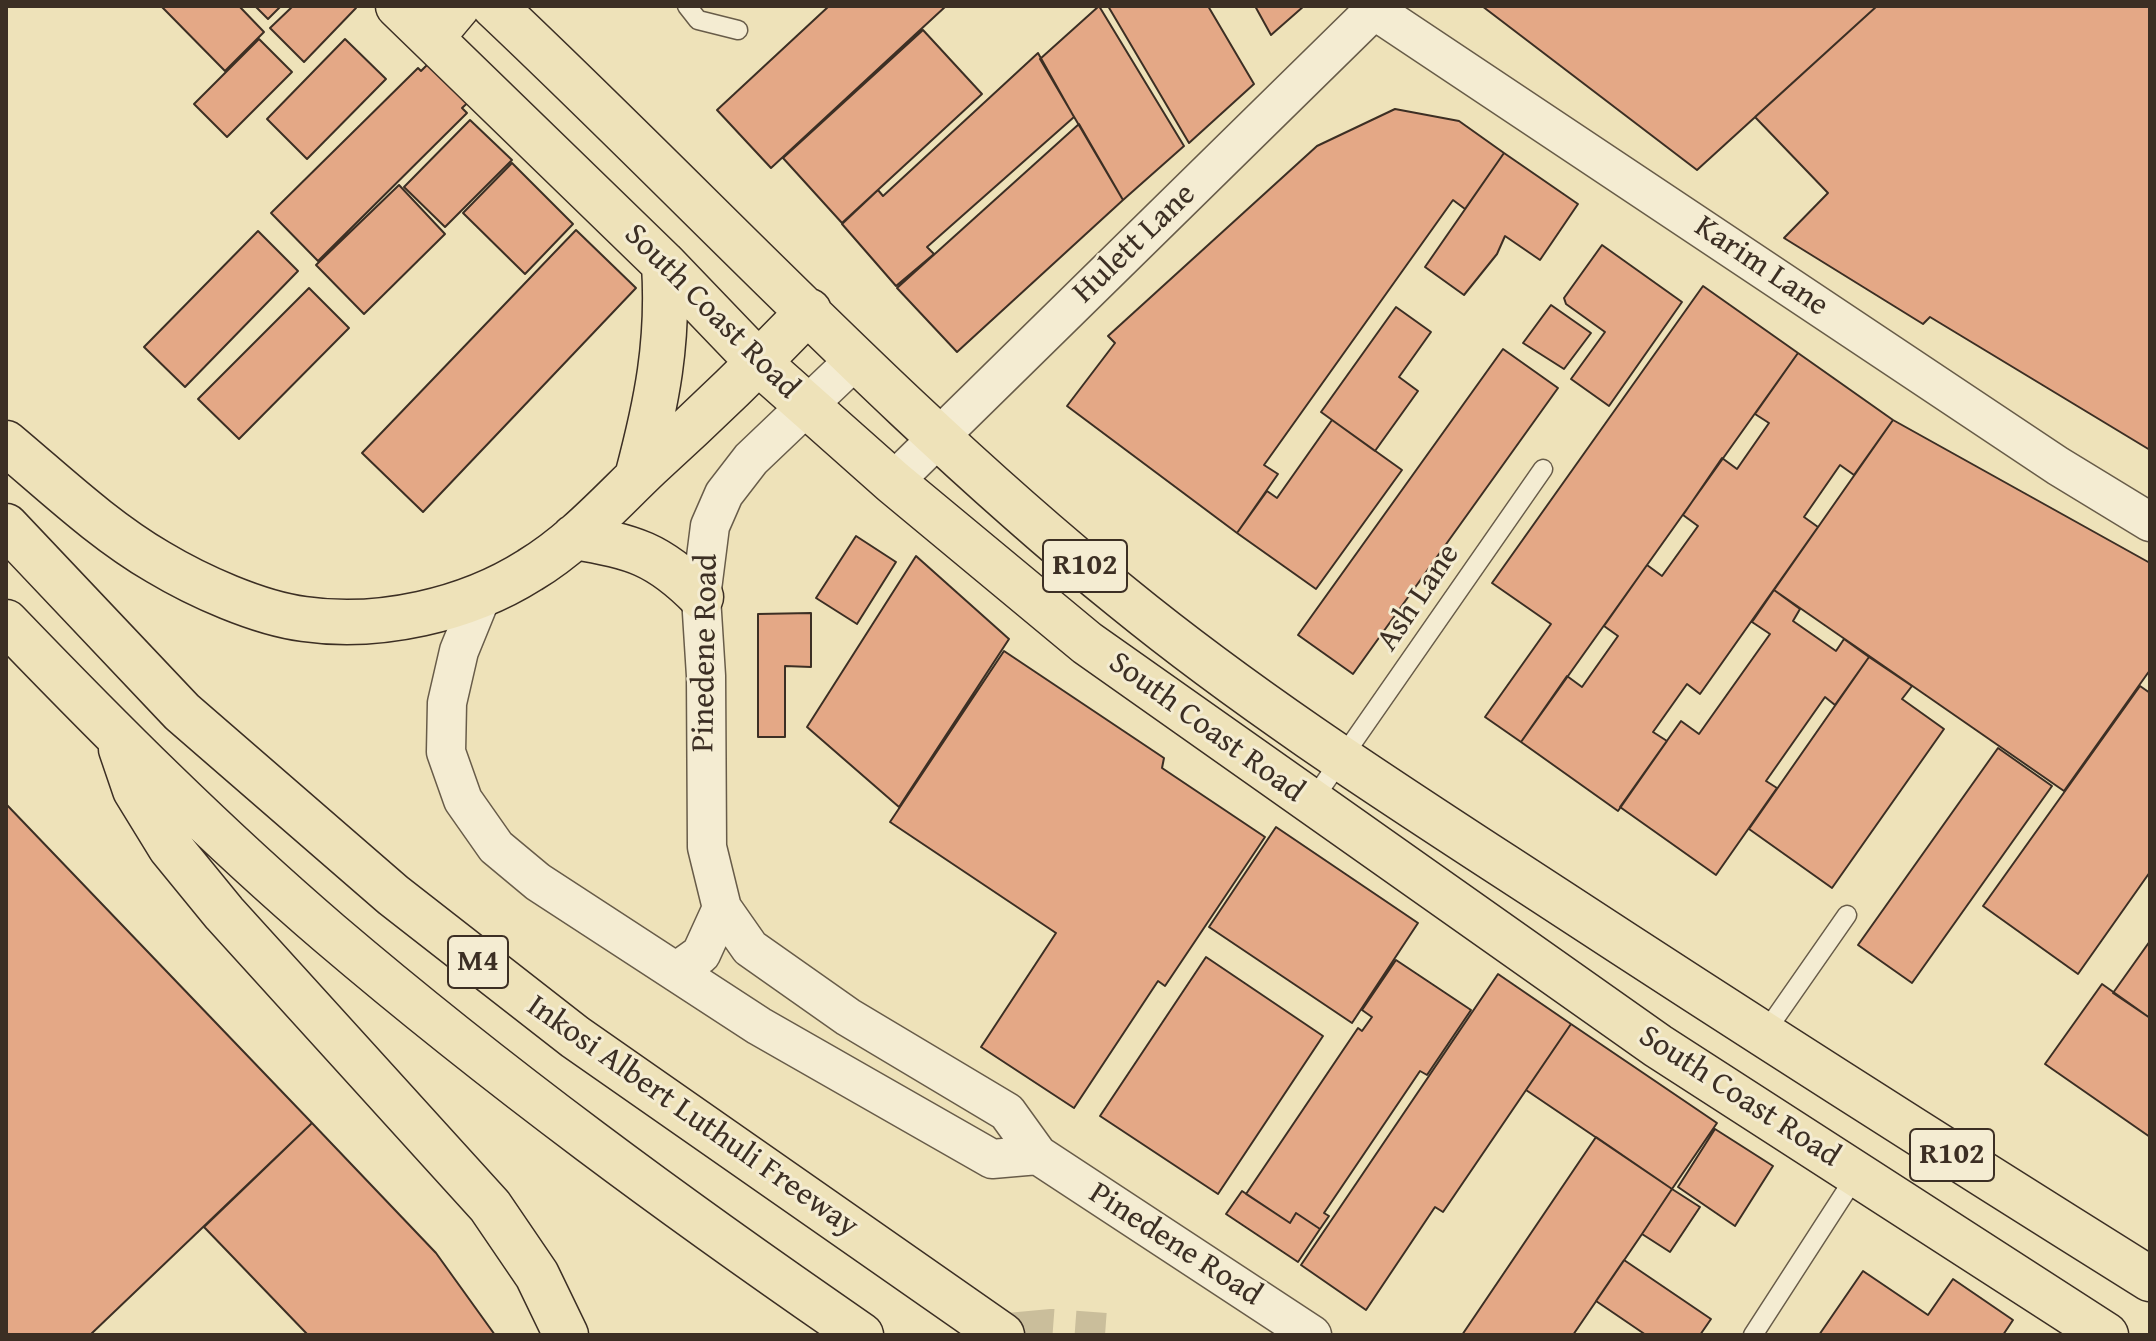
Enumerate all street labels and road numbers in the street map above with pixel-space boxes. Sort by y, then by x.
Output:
street label: Hulett Lane [1066,176,1204,312]
street label: Karim Lane [1687,208,1835,326]
street label: South Coast Road [615,216,807,408]
street label: Ash Lane [1369,537,1469,659]
road number: R102 [1043,540,1127,592]
street label: Pinedene Road [685,554,727,752]
street label: South Coast Road [1101,644,1311,812]
road number: M4 [448,936,508,988]
street label: Inkosi Albert Luthuli Freeway [519,988,865,1246]
street label: South Coast Road [1631,1018,1847,1176]
road number: R102 [1910,1129,1994,1181]
street label: Pinedene Road [1081,1175,1269,1315]

